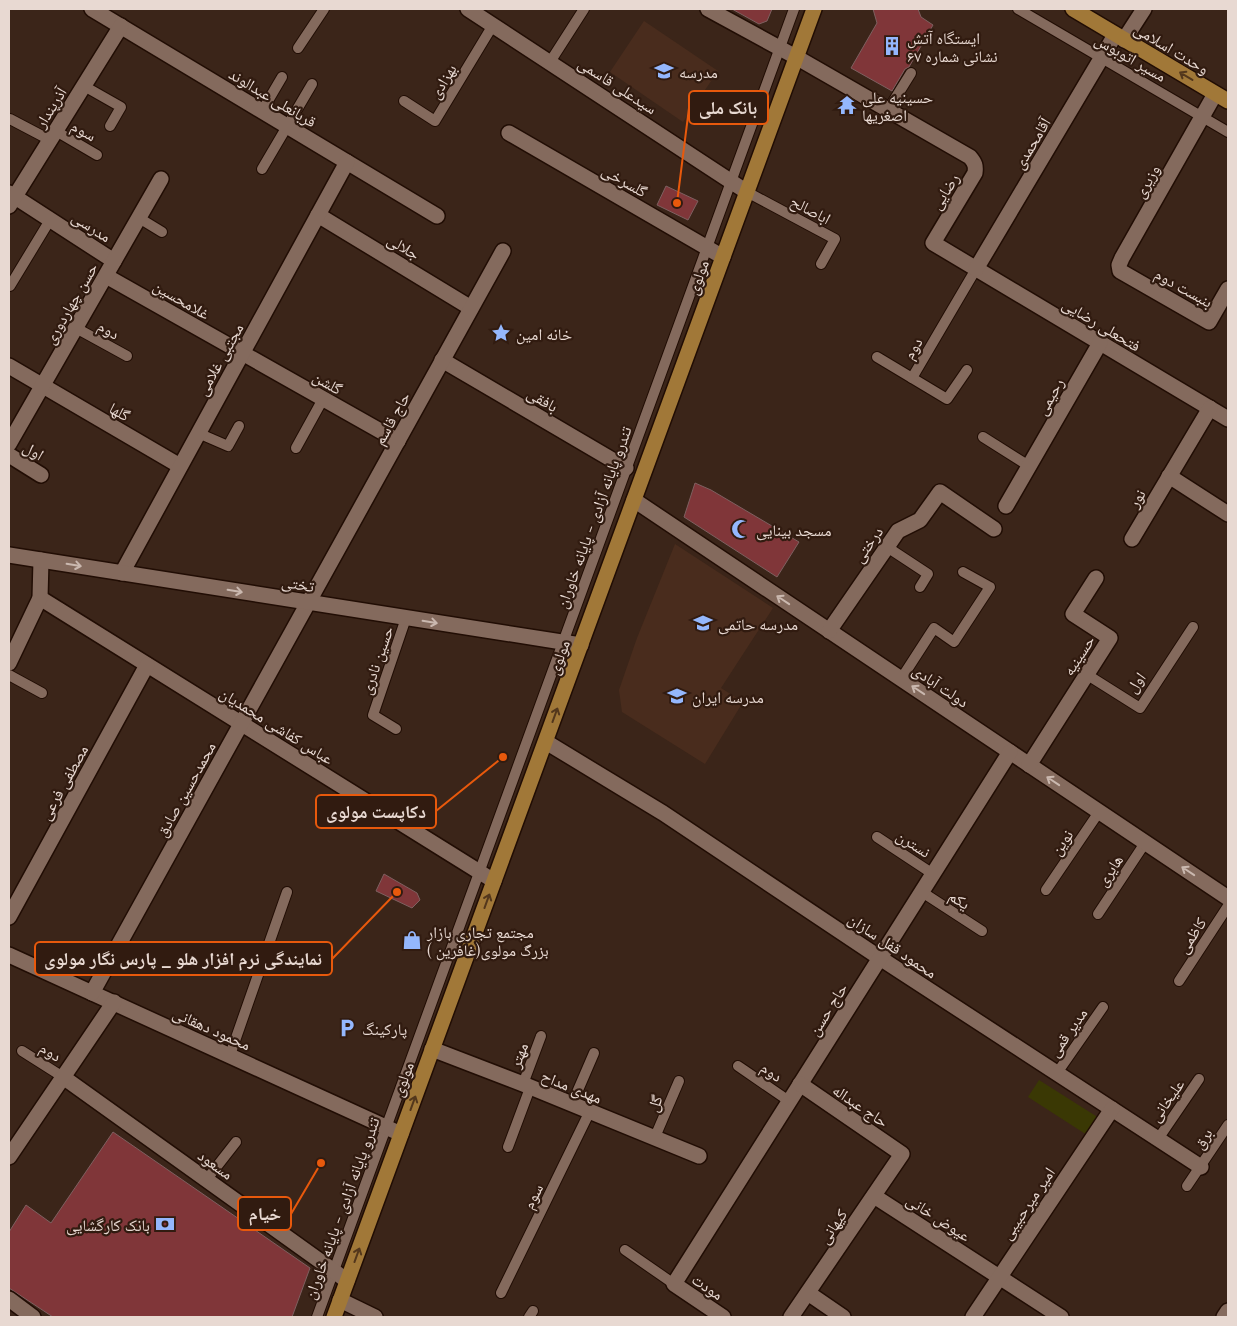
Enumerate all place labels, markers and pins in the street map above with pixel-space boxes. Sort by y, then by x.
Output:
place label: ایستگاه آتش نشانی شماره ۶۷ [907,27,998,67]
building icon: ایستگاه آتش نشانی شماره ۶۷ [881,35,903,57]
school or university icon: مدرسه [653,60,675,82]
place label: مدرسه [679,61,718,82]
place label: حسینیه علی اصغریها [862,86,933,125]
callout: بانک ملی [689,91,768,124]
temple icon: حسینیه علی اصغریها [836,94,858,116]
place icon: خانه امین [490,322,512,344]
place label: خانه امین [516,323,572,345]
mosque icon: مسجد بینایی [730,518,752,540]
place label: مسجد بینایی [756,519,832,541]
school or university icon: مدرسه حاتمی [692,612,714,634]
place label: مدرسه حاتمی [718,613,798,635]
school or university icon: مدرسه ایران [666,685,688,707]
place label: مدرسه ایران [692,686,764,708]
callout: دکاپست مولوی [316,795,436,828]
place label: مجتمع تجاری بازار بزرگ مولوی(غافرین ) [426,921,549,961]
shop icon: مجتمع تجاری بازار بزرگ مولوی(غافرین ) [401,929,423,951]
callout: نمایندگی نرم افزار هلو _ پارس نگار مولوی [35,942,332,975]
parking icon: پارکینگ [336,1017,358,1039]
place label: پارکینگ [362,1018,407,1039]
callout: خیام [238,1197,291,1230]
bank icon: بانک کارگشایی [154,1213,176,1235]
place label: بانک کارگشایی [66,1214,150,1236]

